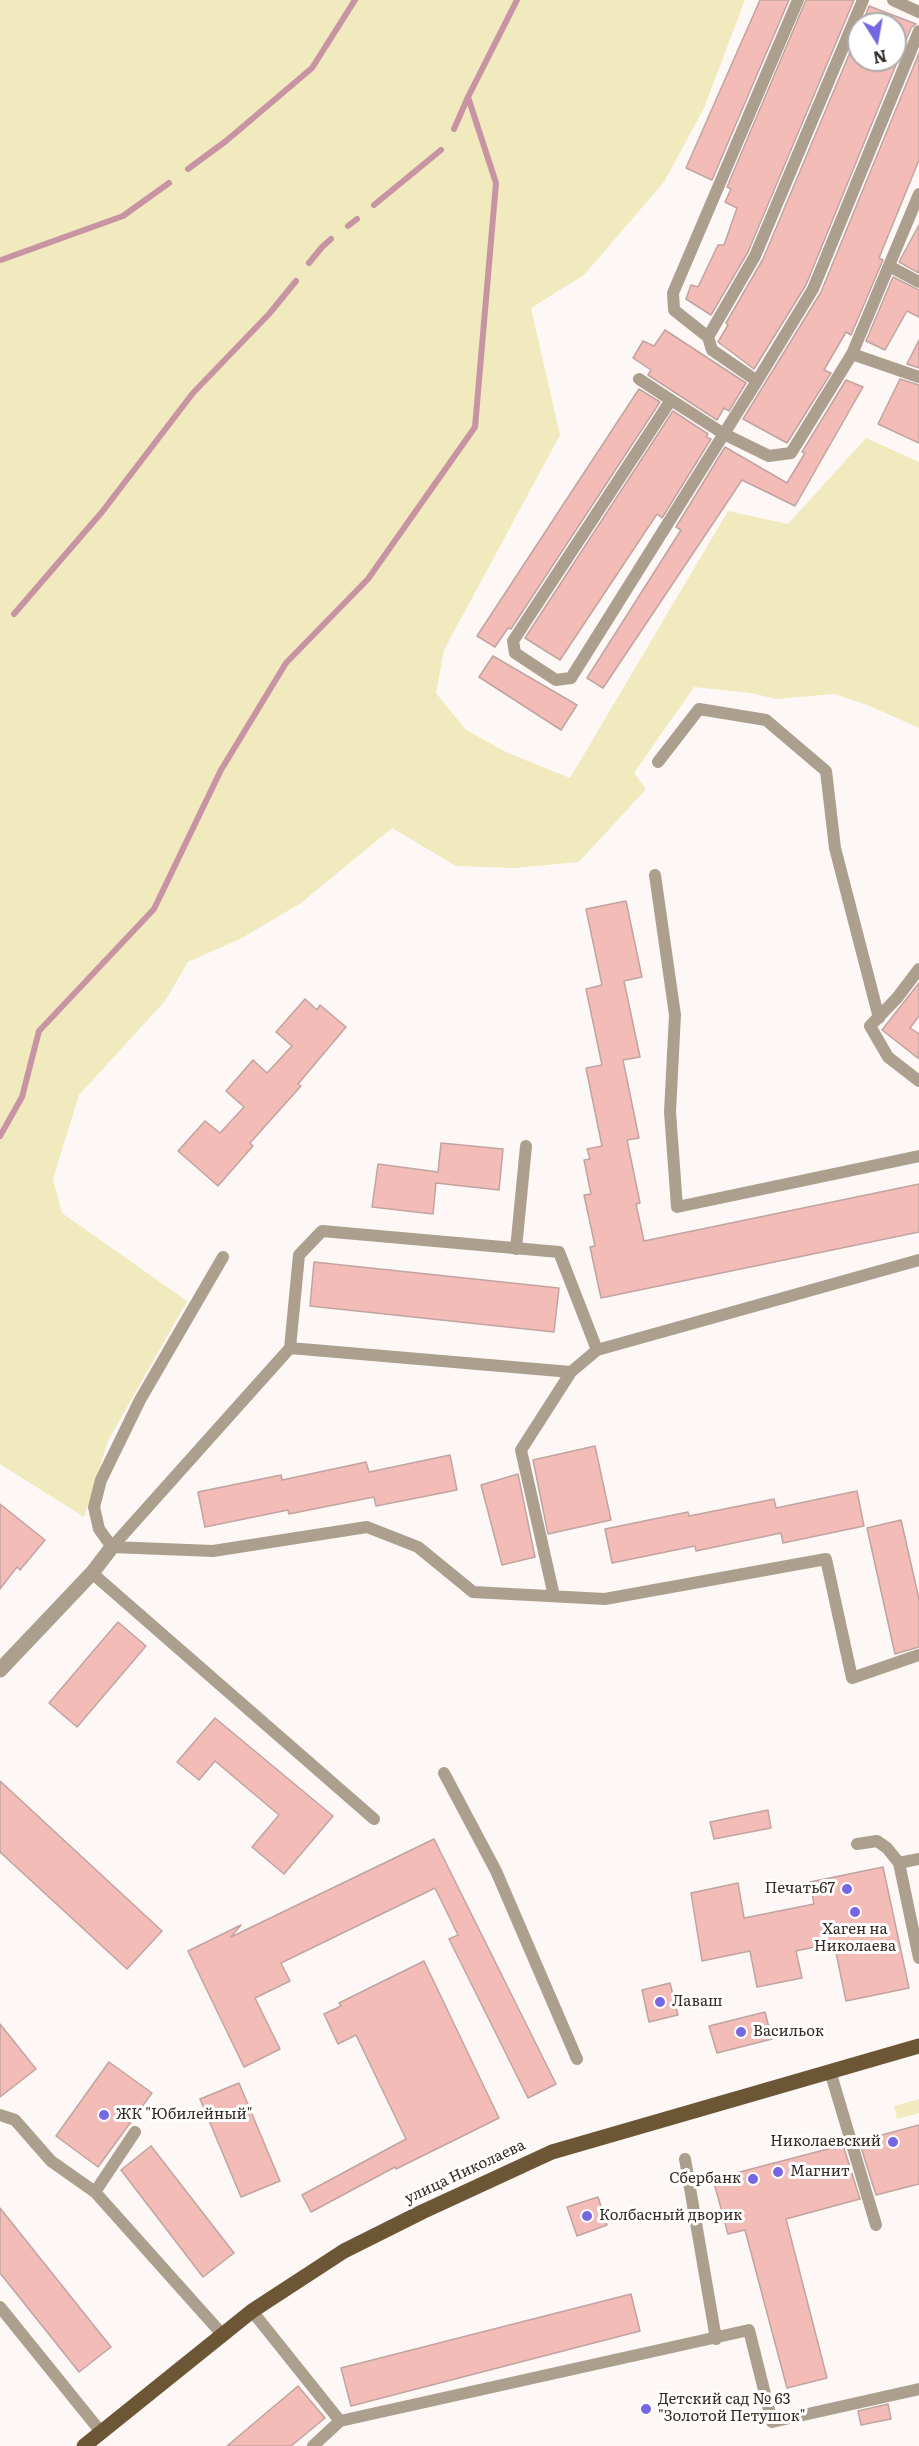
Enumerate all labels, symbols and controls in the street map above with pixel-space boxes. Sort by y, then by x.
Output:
north arrow [847,12,907,72]
text: N [871,45,889,71]
place label: Печать67 [765,1880,835,1898]
marker: Печать67 [840,1882,854,1896]
marker: Хаген на Николаева [848,1905,862,1919]
place label: Хаген на Николаева [814,1921,896,1956]
place label: Лаваш [672,1993,722,2011]
marker: Лаваш [653,1995,667,2009]
place label: Васильок [753,2023,824,2041]
marker: Васильок [734,2025,748,2039]
place label: ЖК "Юбилейный" [116,2106,252,2124]
marker: ЖК "Юбилейный" [97,2108,111,2122]
place label: Николаевский [770,2133,881,2151]
marker: Николаевский [886,2135,900,2149]
street label: улица Николаева [402,2136,528,2208]
place label: Магнит [790,2163,850,2181]
marker: Магнит [771,2165,785,2179]
place label: Сбербанк [669,2170,741,2188]
marker: Сбербанк [746,2172,760,2186]
place label: Колбасный дворик [599,2207,742,2225]
marker: Колбасный дворик [580,2209,594,2223]
place label: Детский сад № 63 "Золотой Петушок" [658,2391,805,2426]
marker: Детский сад № 63 "Золотой Петушок" [639,2402,653,2416]

